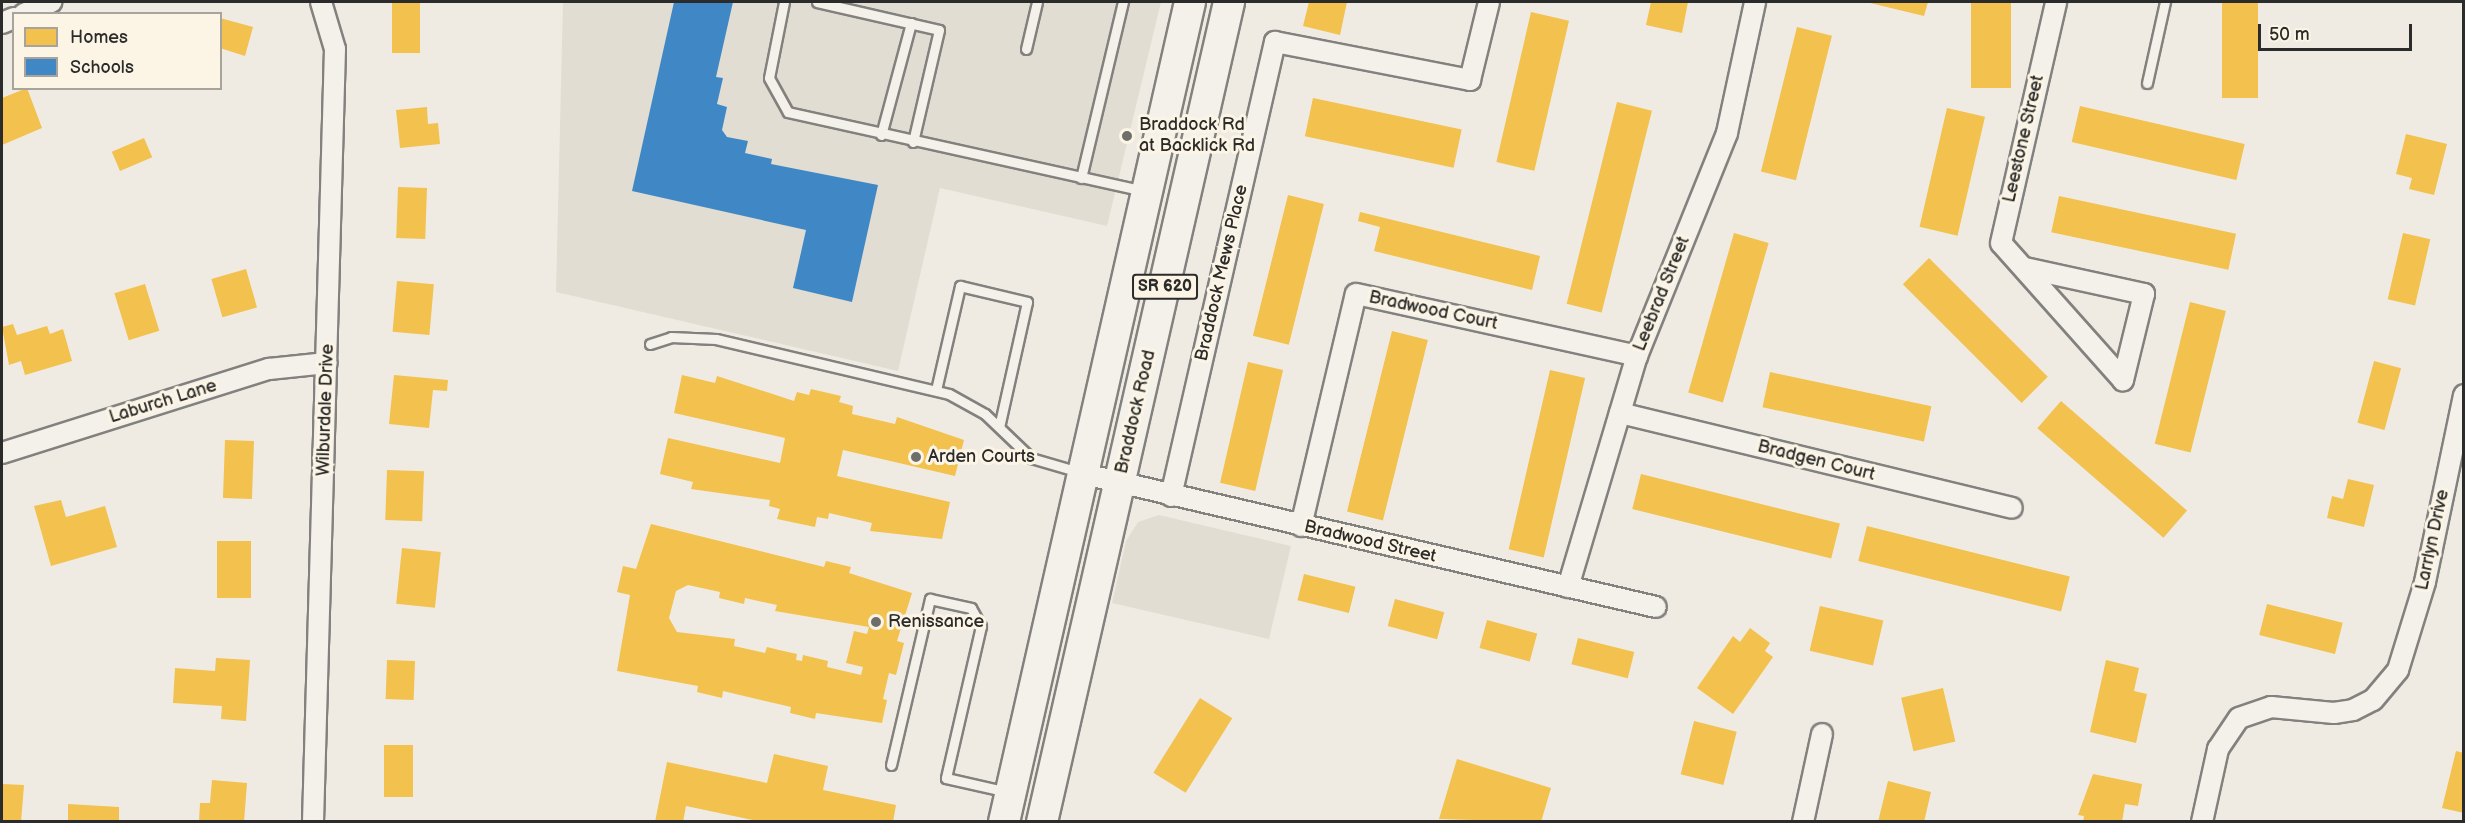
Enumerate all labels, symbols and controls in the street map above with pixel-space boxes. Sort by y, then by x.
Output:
legend [12,12,222,90]
scale bar [2261,12,2416,50]
text: 50 m [2269,24,2310,45]
text: Homes [70,27,128,48]
text: Schools [70,57,134,78]
street label: Leestone Street [1999,73,2049,205]
place label: Braddock Rd at Backlick Rd [1139,115,1255,158]
marker: Braddock Rd at Backlick Rd [1120,129,1134,143]
street label: Braddock Mews Place [1191,183,1253,363]
street label: Leebrad Street [1629,233,1695,355]
road number: SR 620 [1132,274,1198,300]
street label: Bradwood Court [1367,287,1499,335]
street label: Wilburdale Drive [313,344,339,476]
street label: Braddock Road [1111,348,1161,476]
street label: Laburch Lane [107,375,219,429]
street label: Bradgen Court [1755,436,1877,486]
place label: Arden Courts [928,446,1035,468]
marker: Arden Courts [909,450,923,464]
street label: Larrlyn Drive [2412,488,2454,592]
street label: Bradwood Street [1302,516,1438,568]
place label: Renissance [888,611,984,633]
marker: Renissance [869,615,883,629]

